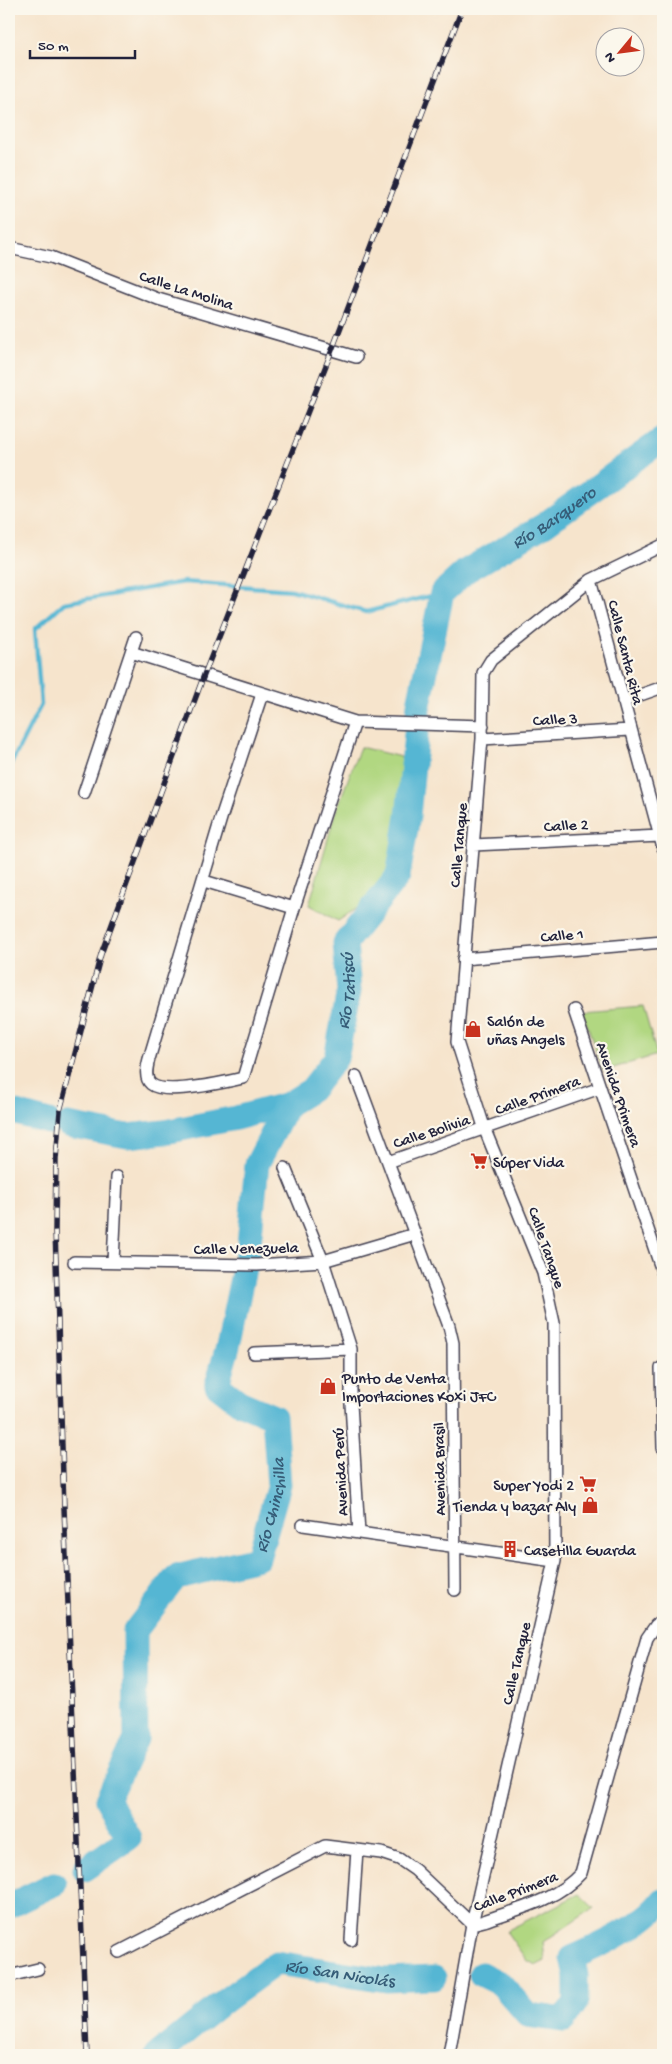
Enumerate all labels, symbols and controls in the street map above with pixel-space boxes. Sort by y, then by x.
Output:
scale bar [30,28,135,60]
north arrow [594,28,644,78]
text: 50 m [38,38,69,56]
text: N [601,49,620,65]
street label: Calle La Molina [136,268,237,317]
water label: Río Barquero [509,483,601,555]
street label: Calle Santa Rita [601,599,646,708]
street label: Calle 3 [532,711,578,732]
street label: Calle Tanque [447,802,474,888]
street label: Calle 2 [543,817,589,838]
street label: Calle 1 [540,926,585,949]
water label: Río Tatiscú [334,951,362,1031]
place label: Salón de uñas Angels [487,1014,566,1051]
shop icon: Salón de uñas Angels [463,1019,483,1039]
street label: Avenida Primera [590,1040,644,1151]
street label: Calle Primera [493,1073,584,1121]
street label: Calle Bolivia [391,1112,474,1155]
supermarket icon: Súper Vida [469,1151,489,1171]
place label: Súper Vida [493,1155,565,1174]
street label: Calle Tanque [522,1205,568,1292]
street label: Calle Venezuela [193,1240,300,1261]
place label: Punto de Venta Importaciones Koxi JFC [341,1371,497,1408]
shop icon: Punto de Venta Importaciones Koxi JFC [318,1376,338,1396]
street label: Avenida Brasil [431,1422,452,1516]
street label: Avenida Perú [331,1427,354,1516]
water label: Río Chinchilla [252,1456,292,1555]
supermarket icon: Super Yodi 2 [578,1474,598,1494]
place label: Super Yodi 2 [493,1478,574,1497]
shop icon: Tienda y bazar Aly [580,1495,600,1515]
place label: Tienda y bazar Aly [452,1499,576,1518]
building icon: Casetilla Guarda [500,1539,520,1559]
place label: Casetilla Guarda [524,1543,637,1562]
street label: Calle Tanque [500,1620,537,1707]
street label: Calle Primera [471,1868,562,1918]
water label: Río San Nicolás [283,1957,397,1993]

